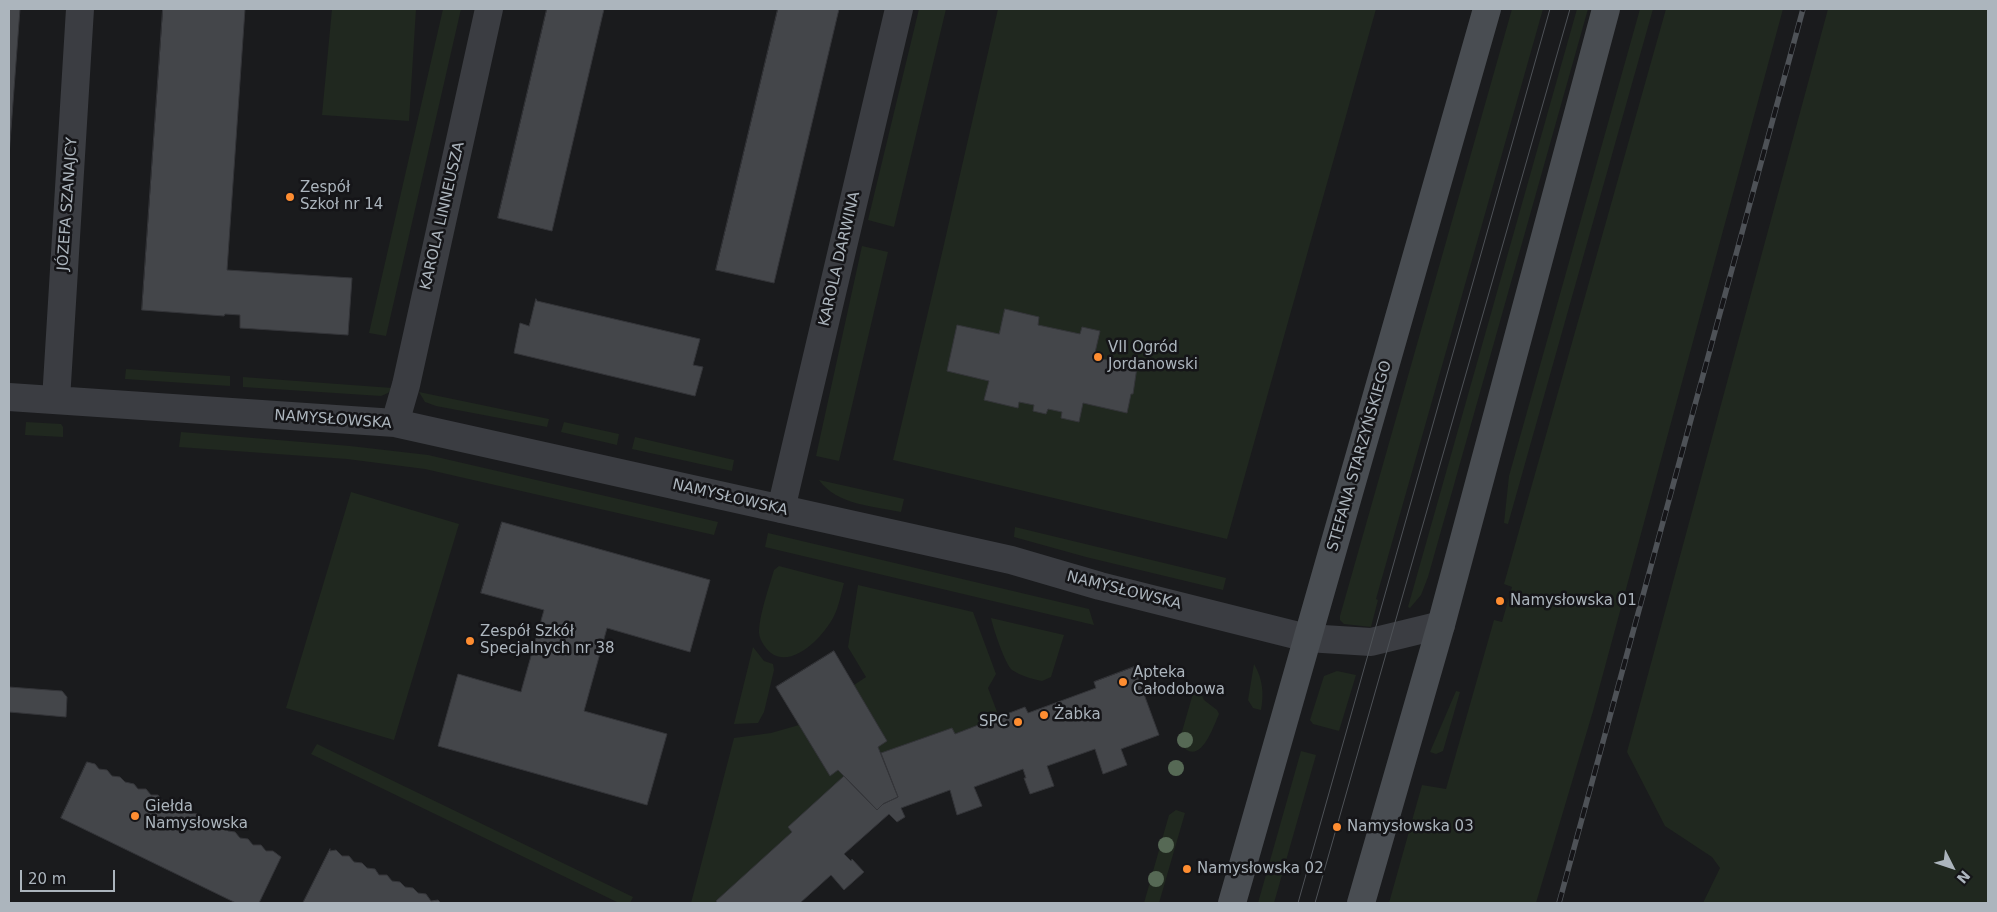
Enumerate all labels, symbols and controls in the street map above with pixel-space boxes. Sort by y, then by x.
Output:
street label: JÓZEFA SZANAJCY [54,137,82,271]
street label: KAROLA LINNEUSZA [417,140,469,292]
place label: Zespół Szkoł nr 14 [300,179,383,214]
street label: KAROLA DARWINA [816,190,864,328]
marker: Zespół Szkoł nr 14 [284,191,296,203]
place label: VII Ogród Jordanowski [1108,339,1198,374]
marker: VII Ogród Jordanowski [1092,351,1104,363]
street label: STEFANA STARZYŃSKIEGO [1324,359,1396,553]
street label: NAMYSŁOWSKA [274,407,392,433]
street label: NAMYSŁOWSKA [671,476,789,520]
street label: NAMYSŁOWSKA [1065,568,1183,614]
place label: Namysłowska 01 [1510,592,1637,610]
marker: Namysłowska 01 [1494,595,1506,607]
place label: Zespół Szkół Specjalnych nr 38 [480,623,614,658]
marker: Zespół Szkół Specjalnych nr 38 [464,635,476,647]
place label: Apteka Całodobowa [1133,664,1225,699]
marker: Apteka Całodobowa [1117,676,1129,688]
place label: Żabka [1054,706,1101,724]
marker: Żabka [1038,709,1050,721]
place label: SPC [979,713,1008,731]
marker: SPC [1012,716,1024,728]
place label: Giełda Namysłowska [145,798,248,833]
marker: Giełda Namysłowska [129,810,141,822]
place label: Namysłowska 03 [1347,818,1474,836]
marker: Namysłowska 03 [1331,821,1343,833]
north arrow [1927,842,1977,892]
scale bar [22,860,118,892]
place label: Namysłowska 02 [1197,860,1324,878]
marker: Namysłowska 02 [1181,863,1193,875]
text: N [1953,867,1973,887]
text: 20 m [28,870,66,888]

